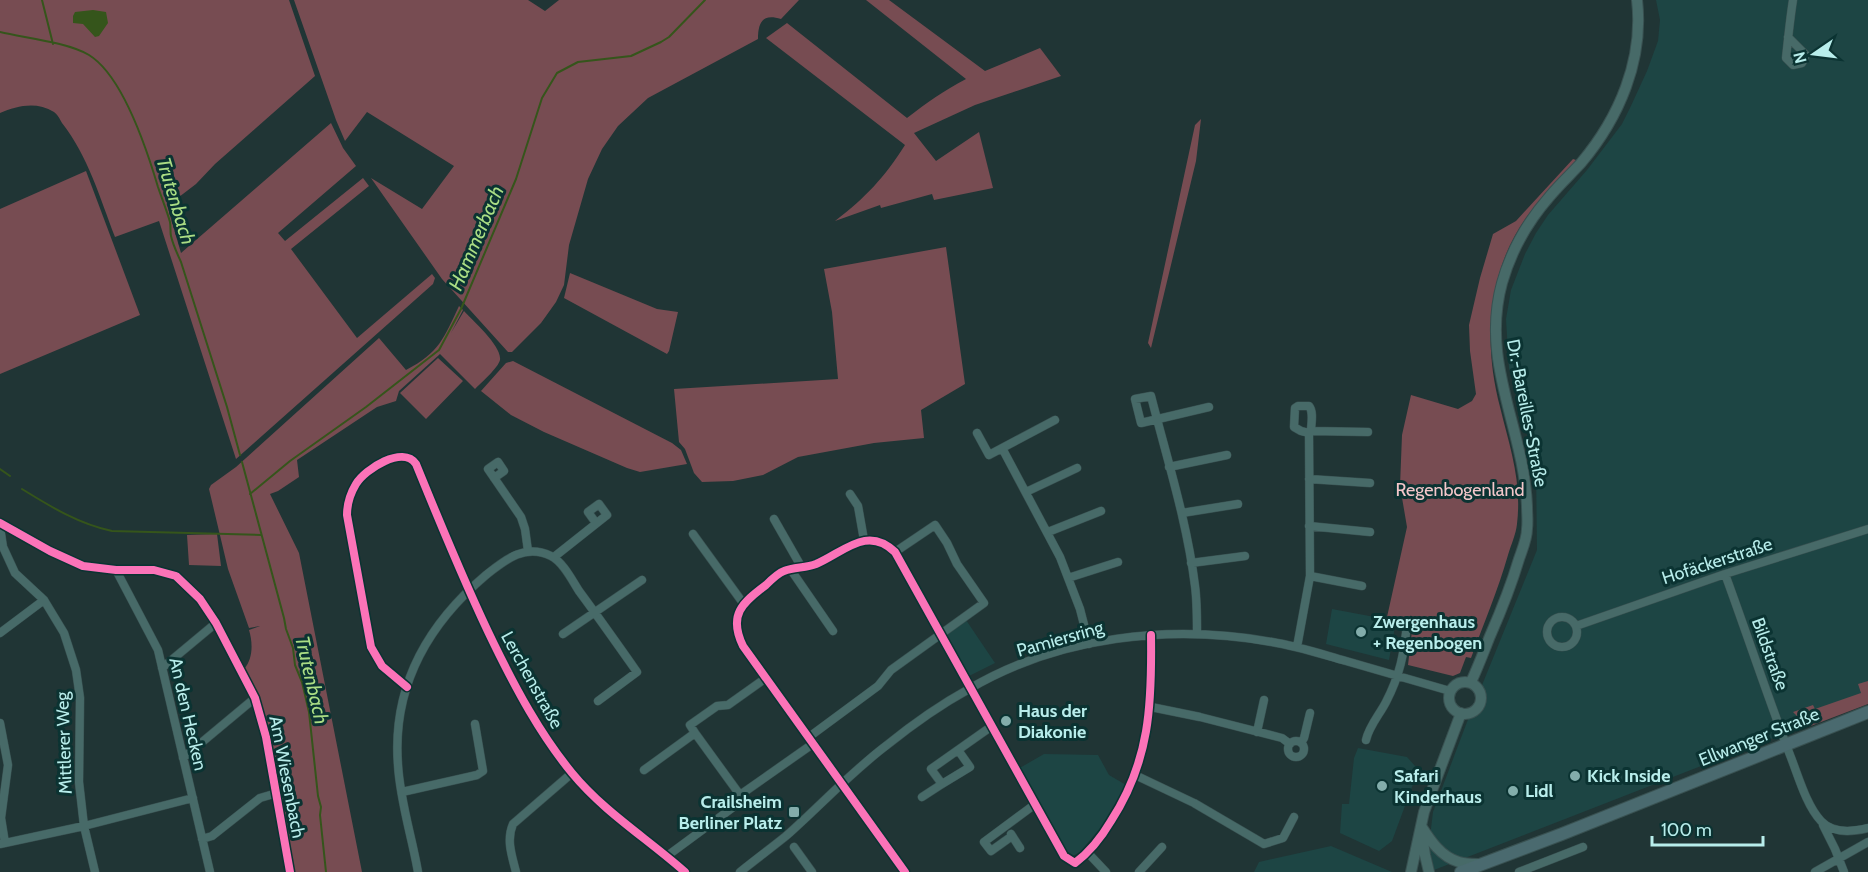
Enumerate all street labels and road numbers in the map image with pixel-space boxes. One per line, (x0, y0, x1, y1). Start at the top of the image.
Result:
street label: Dr.-Bareilles-Straße (1502, 337, 1552, 489)
street label: Hofäckerstraße (1659, 533, 1775, 589)
street label: Bildstraße (1747, 615, 1793, 693)
street label: Pamiersring (1014, 616, 1107, 662)
street label: Lerchenstraße (496, 627, 568, 733)
street label: An den Hecken (164, 655, 212, 773)
street label: Mittlerer Weg (51, 690, 77, 795)
street label: Ellwanger Straße (1696, 703, 1822, 771)
street label: Am Wiesenbach (264, 714, 310, 840)

